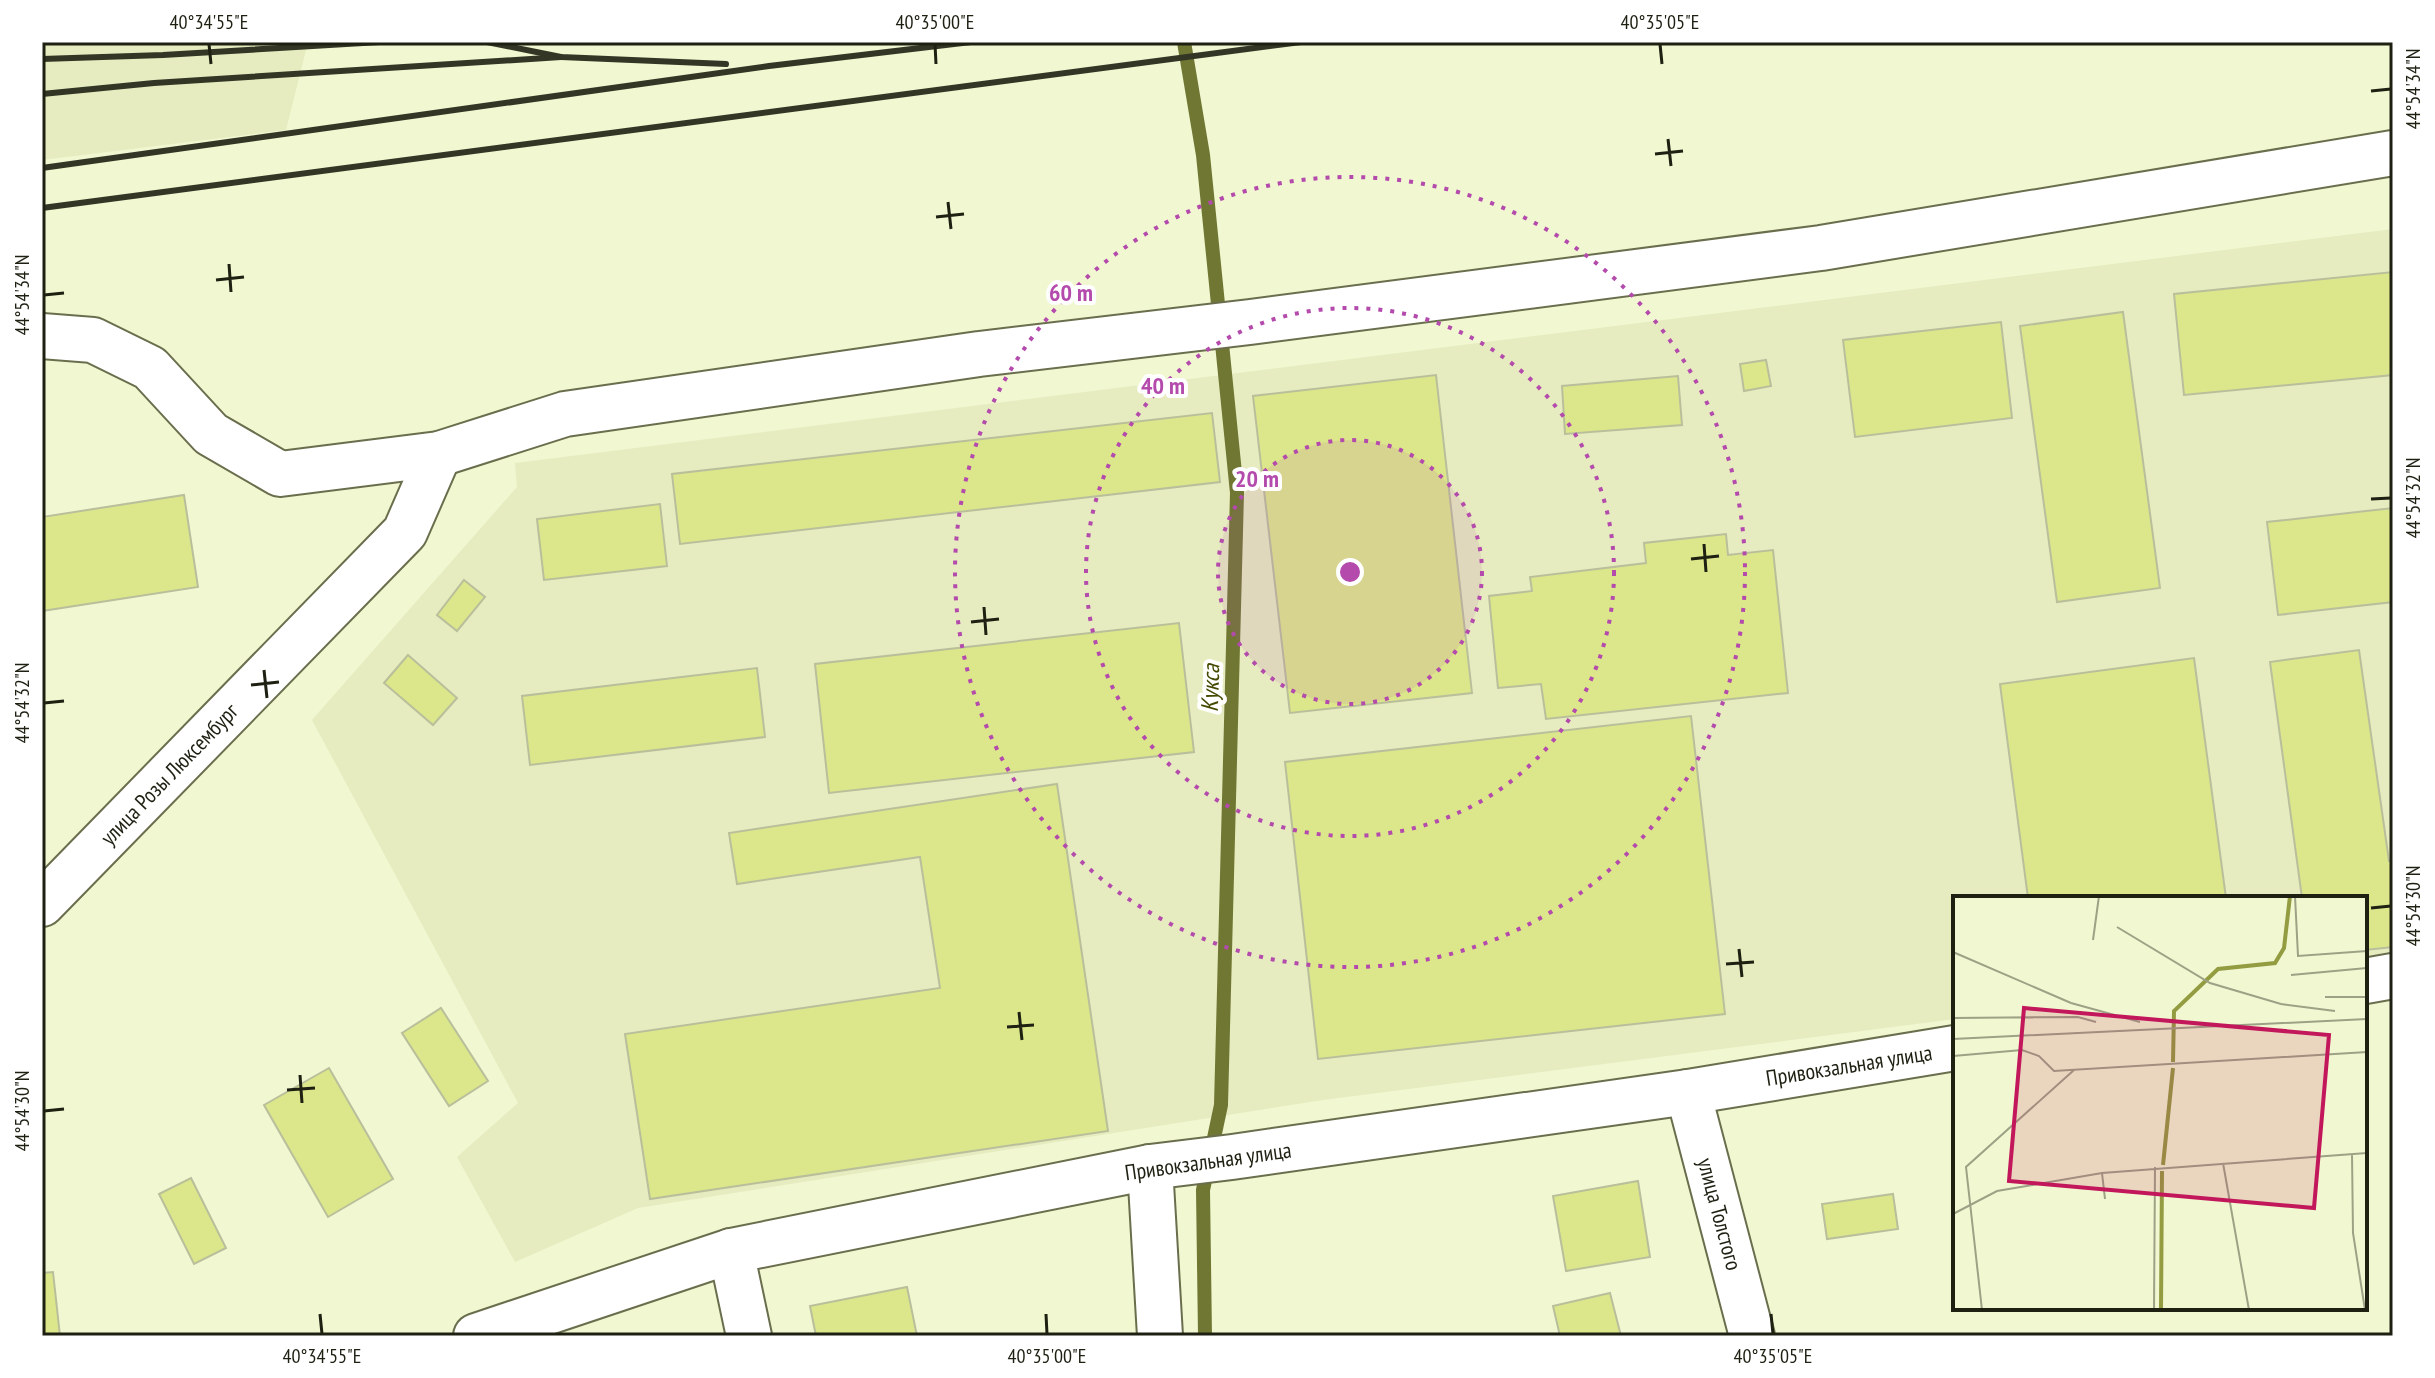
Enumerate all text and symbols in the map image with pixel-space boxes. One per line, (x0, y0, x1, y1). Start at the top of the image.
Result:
text: 40°34'55"E (170, 9, 248, 35)
text: 40°35'00"E (896, 9, 974, 35)
text: 40°35'05"E (1621, 9, 1699, 35)
text: 44°54'34"N (2400, 49, 2426, 129)
text: 44°54'34"N (9, 255, 35, 335)
text: 60 m (1049, 277, 1093, 308)
text: 40 m (1141, 370, 1185, 401)
text: 44°54'32"N (2400, 458, 2426, 538)
text: 20 m (1235, 463, 1279, 494)
centre of rings (1336, 558, 1364, 586)
water label: Кукса (1194, 662, 1226, 713)
text: 44°54'32"N (9, 663, 35, 743)
street label: улица Розы Люксембург (94, 697, 244, 851)
text: 44°54'30"N (2400, 866, 2426, 946)
inset map (1953, 896, 2367, 1310)
street label: Привокзальная улица (1764, 1038, 1934, 1092)
text: 44°54'30"N (9, 1071, 35, 1151)
street label: Привокзальная улица (1123, 1135, 1293, 1187)
street label: улица Толстого (1692, 1155, 1748, 1273)
text: 40°34'55"E (283, 1343, 361, 1369)
text: 40°35'00"E (1008, 1343, 1086, 1369)
text: 40°35'05"E (1734, 1343, 1812, 1369)

